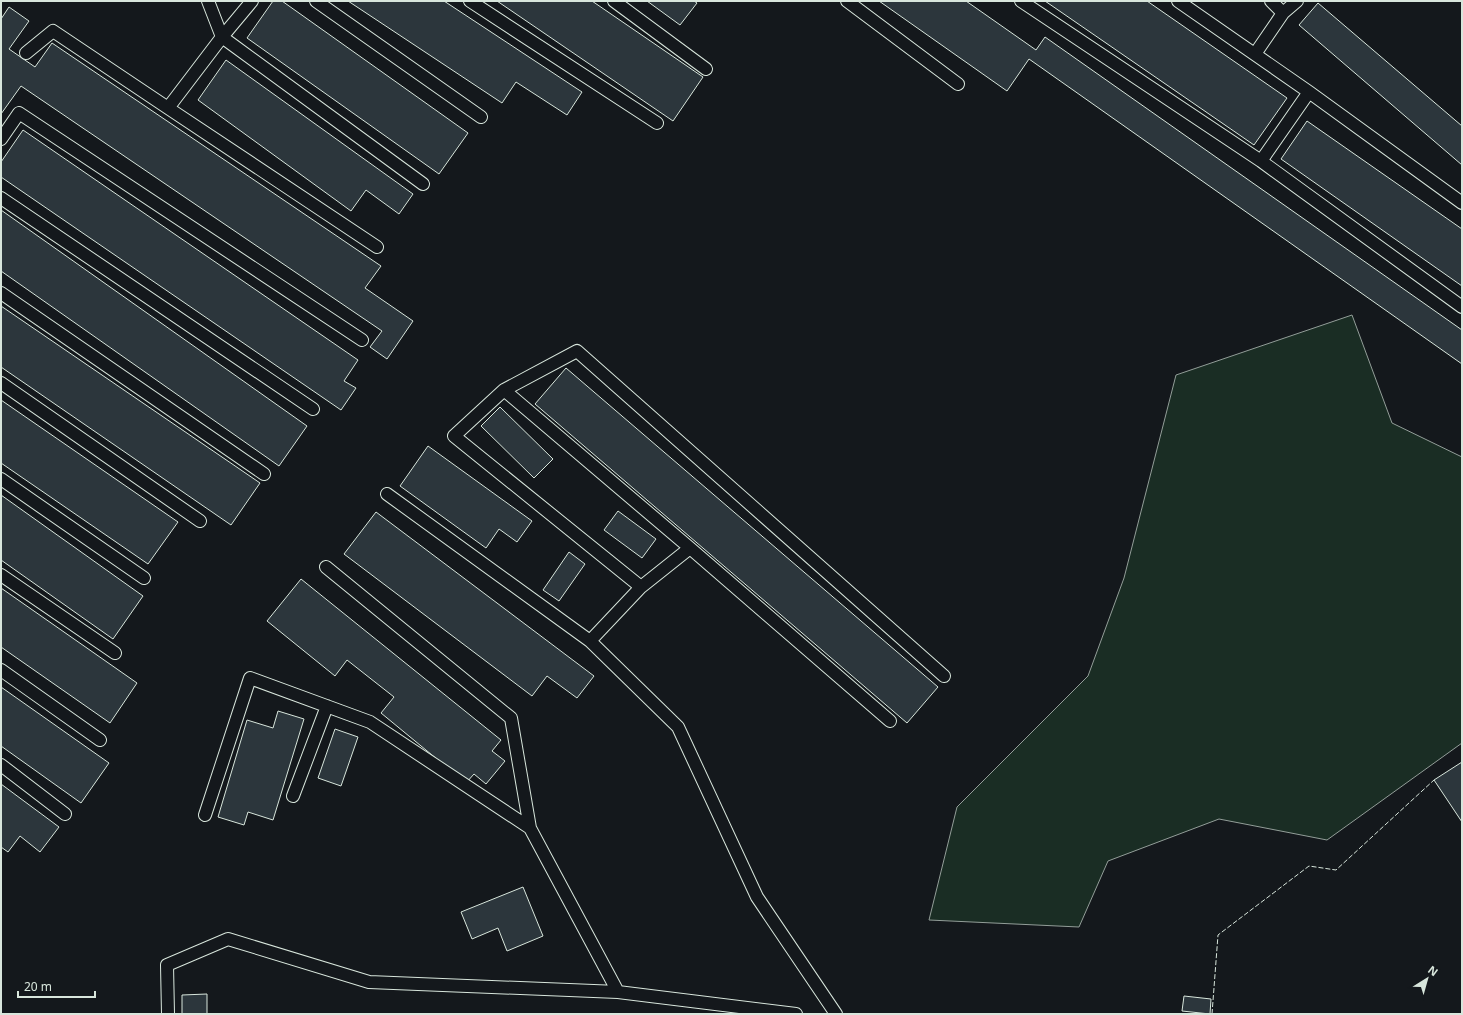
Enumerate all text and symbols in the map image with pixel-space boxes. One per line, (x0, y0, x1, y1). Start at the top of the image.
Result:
north arrow (1407, 959, 1447, 999)
text: N (1425, 962, 1441, 979)
scale bar (18, 973, 95, 999)
text: 20 m (24, 978, 52, 995)

